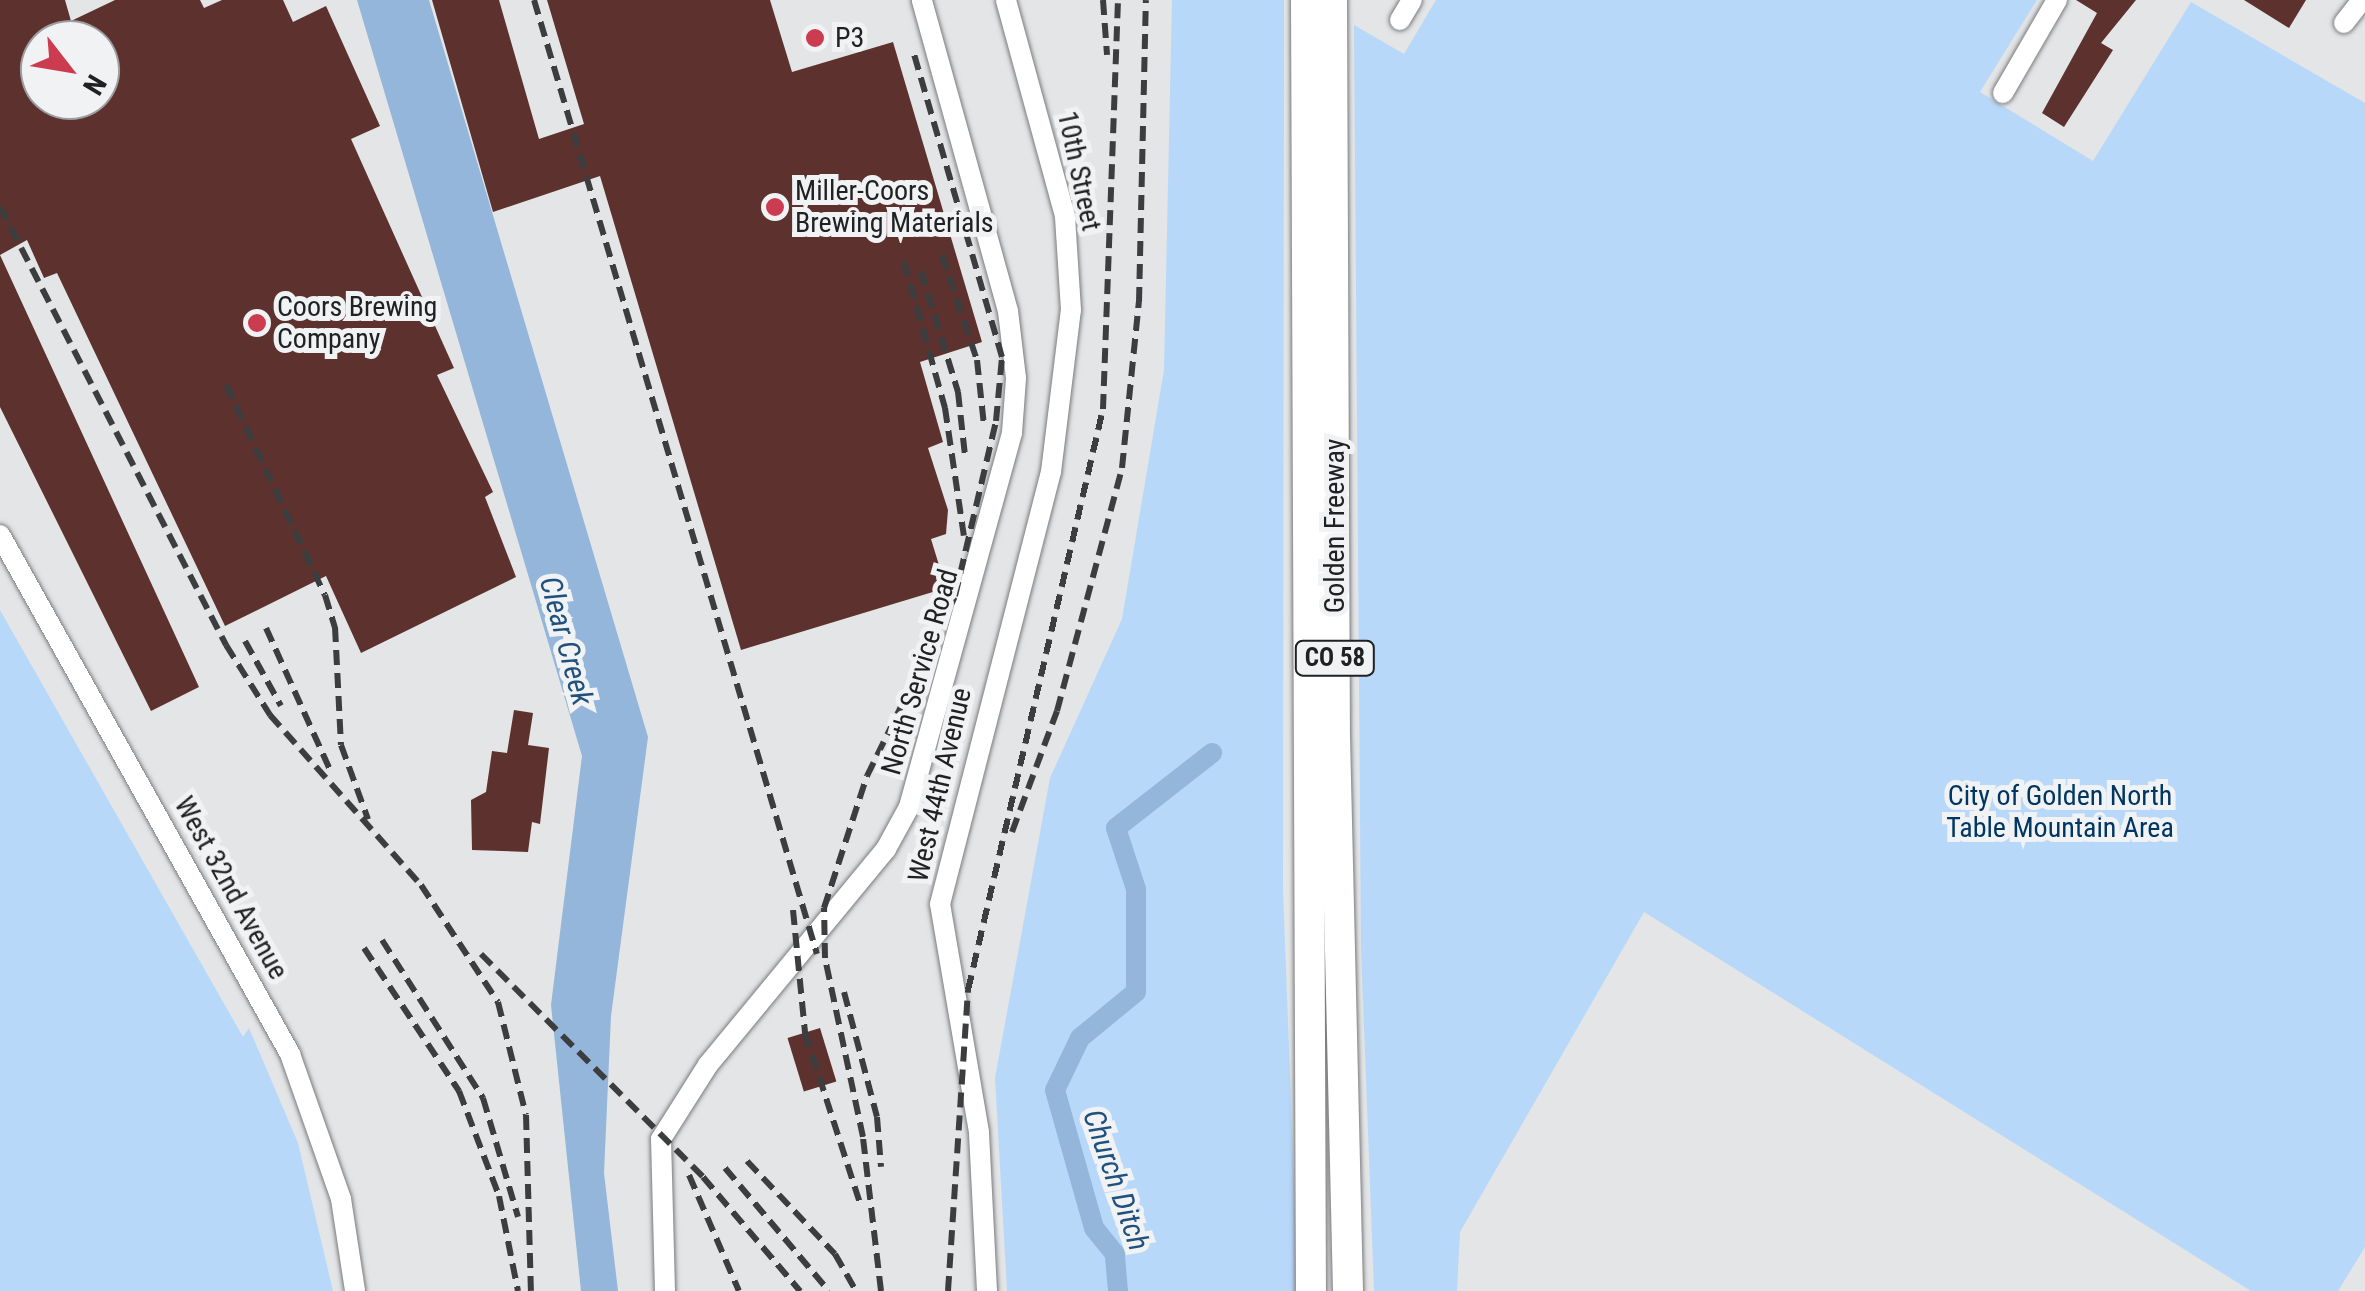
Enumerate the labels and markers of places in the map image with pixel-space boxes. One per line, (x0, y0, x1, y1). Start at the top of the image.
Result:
place label: P3 (835, 21, 864, 55)
marker: P3 (804, 27, 826, 49)
place label: Miller-Coors Brewing Materials (795, 174, 994, 240)
marker: Miller-Coors Brewing Materials (764, 196, 786, 218)
place label: Coors Brewing Company (277, 290, 437, 356)
marker: Coors Brewing Company (246, 312, 268, 334)

